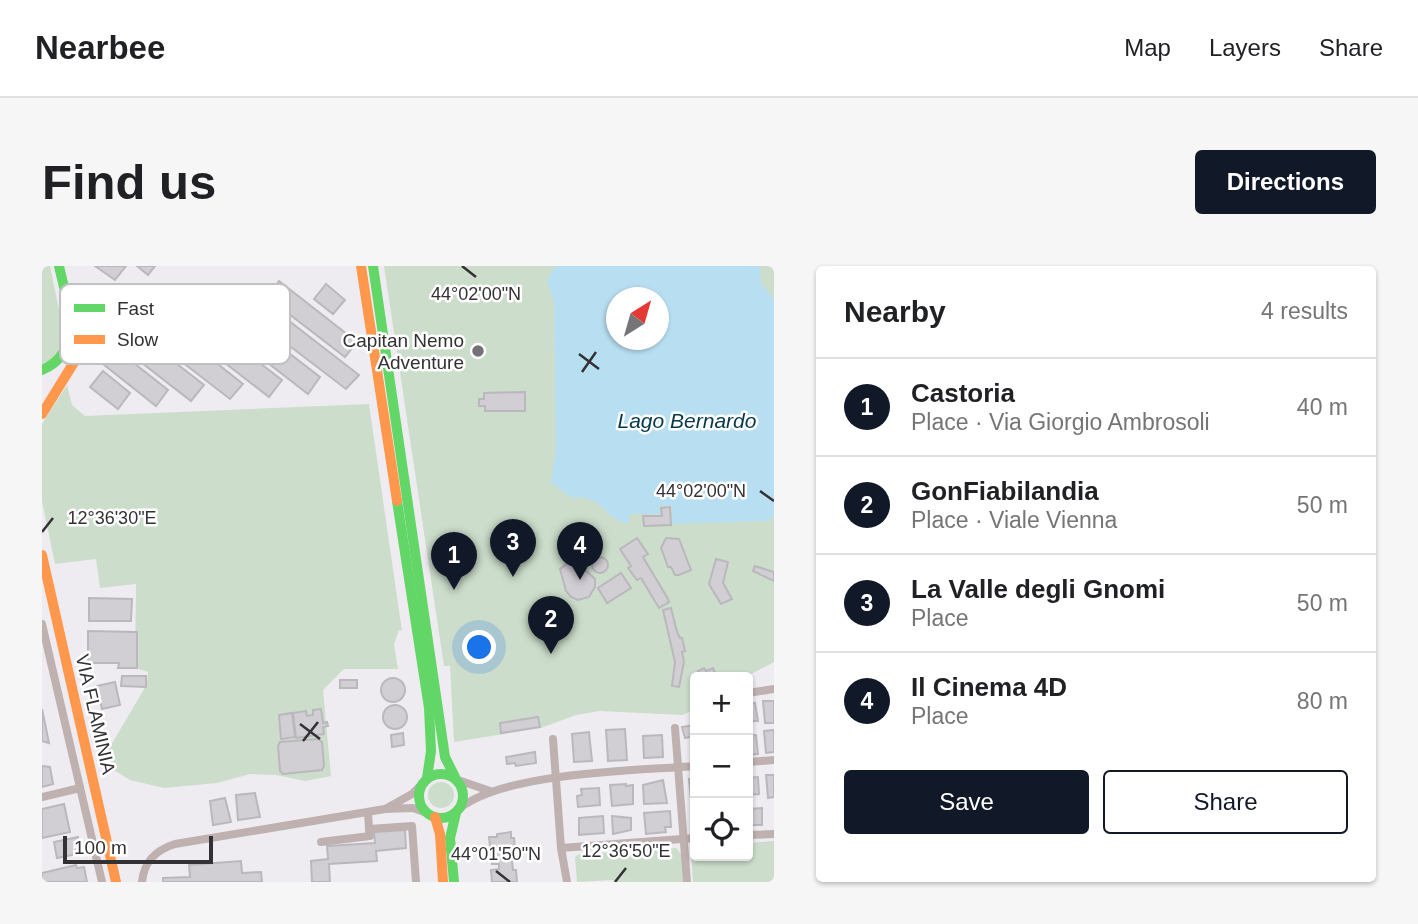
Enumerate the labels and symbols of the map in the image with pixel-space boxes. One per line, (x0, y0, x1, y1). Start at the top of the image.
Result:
legend (60, 284, 290, 364)
text: 44°02'00"N (431, 284, 521, 304)
north arrow (606, 287, 669, 350)
text: Fast (117, 298, 155, 319)
text: Slow (117, 329, 158, 350)
place label: Capitan Nemo Adventure (343, 330, 464, 373)
marker: Capitan Nemo Adventure (470, 343, 486, 359)
water label: Lago Bernardo (618, 409, 757, 432)
text: 44°02'00"N (656, 481, 746, 501)
text: 12°36'30"E (67, 508, 157, 528)
pin: 3 (490, 519, 536, 577)
pin: 4 (557, 522, 603, 580)
pin: 1 (431, 532, 477, 590)
pin: 2 (528, 596, 574, 654)
your location (462, 630, 496, 664)
street label: VIA FLAMINIA (72, 652, 120, 776)
scale bar (63, 833, 214, 865)
text: 12°36'50"E (581, 841, 671, 861)
text: 44°01'50"N (451, 844, 541, 864)

